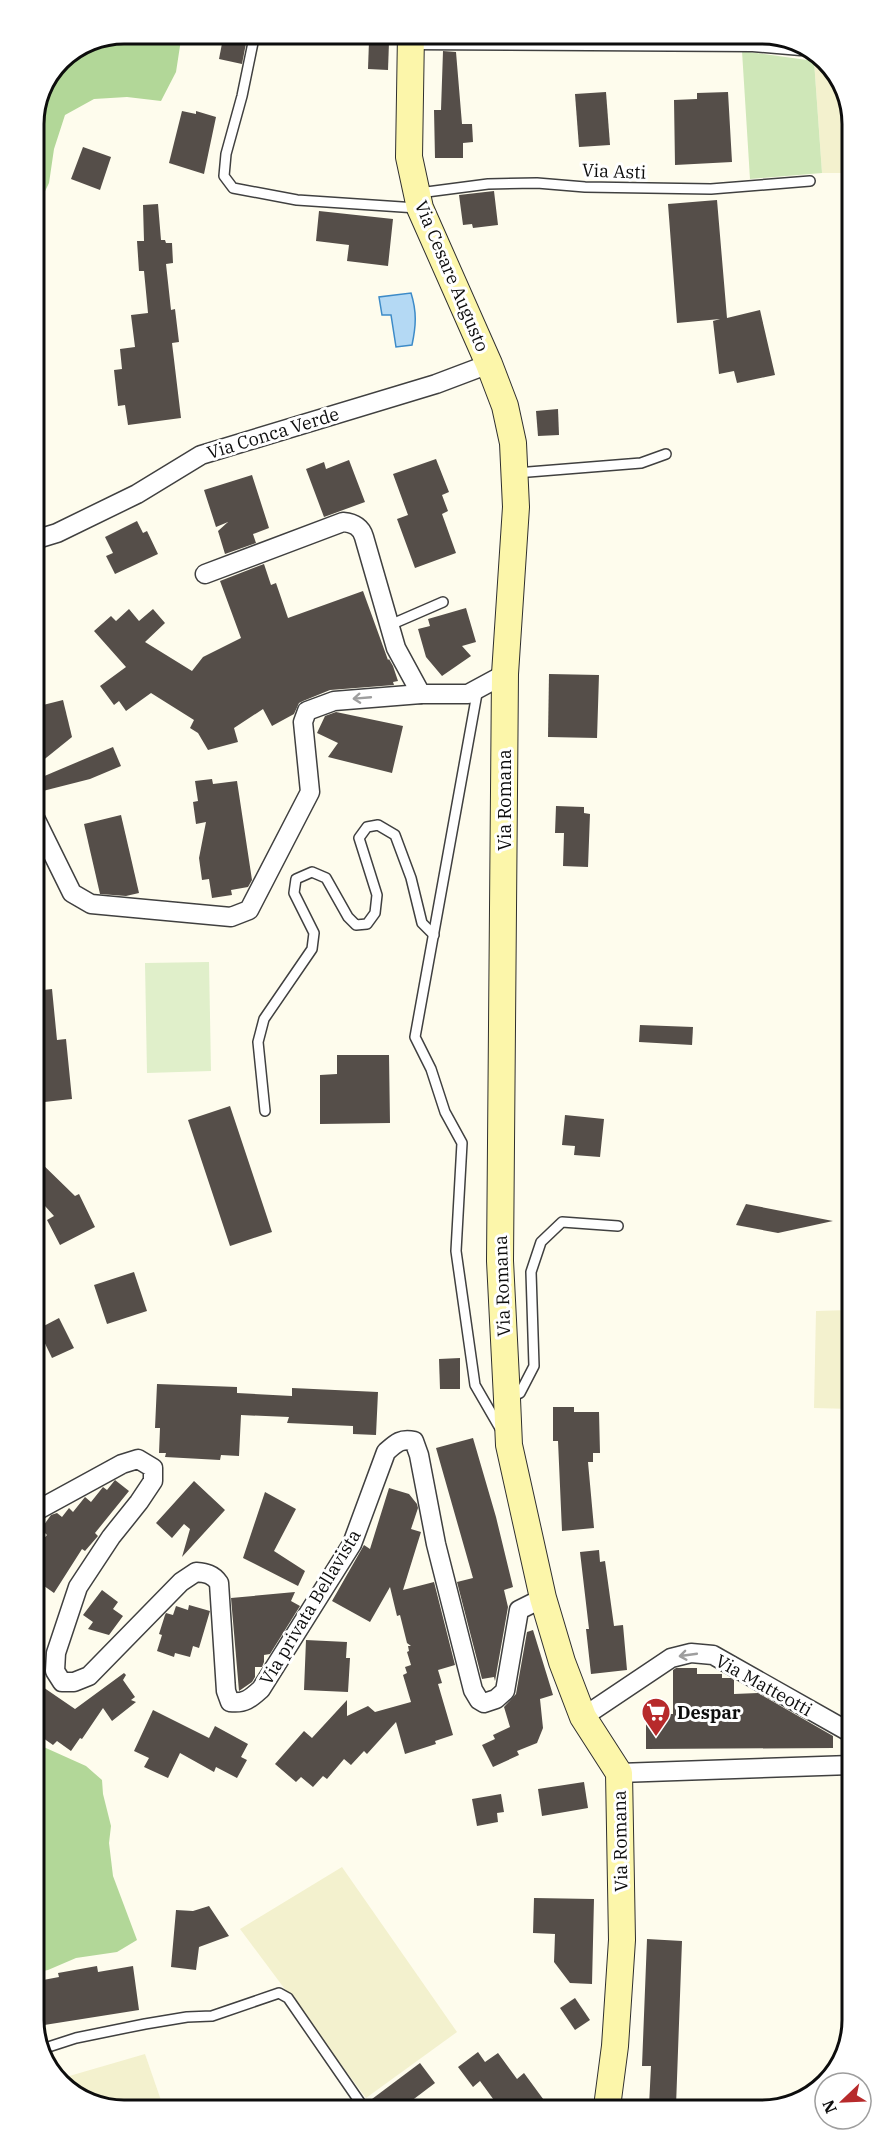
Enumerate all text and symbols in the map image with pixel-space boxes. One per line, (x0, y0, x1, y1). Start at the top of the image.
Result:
street label: Via Asti (581, 158, 647, 184)
street label: Via Cesare Augusto (410, 197, 494, 355)
street label: Via Conca Verde (204, 402, 342, 464)
one-way arrow (353, 693, 373, 704)
street label: Via Romana (493, 749, 516, 851)
street label: Via Romana (489, 1235, 515, 1337)
street label: Via privata Bellavista (254, 1525, 366, 1689)
street label: Via Matteotti (712, 1649, 817, 1721)
one-way arrow (678, 1650, 698, 1661)
supermarket icon: Despar (640, 1696, 672, 1738)
place label: Despar (677, 1701, 741, 1724)
street label: Via Romana (608, 1790, 632, 1892)
north arrow (813, 2071, 873, 2131)
text: N (818, 2097, 841, 2117)

